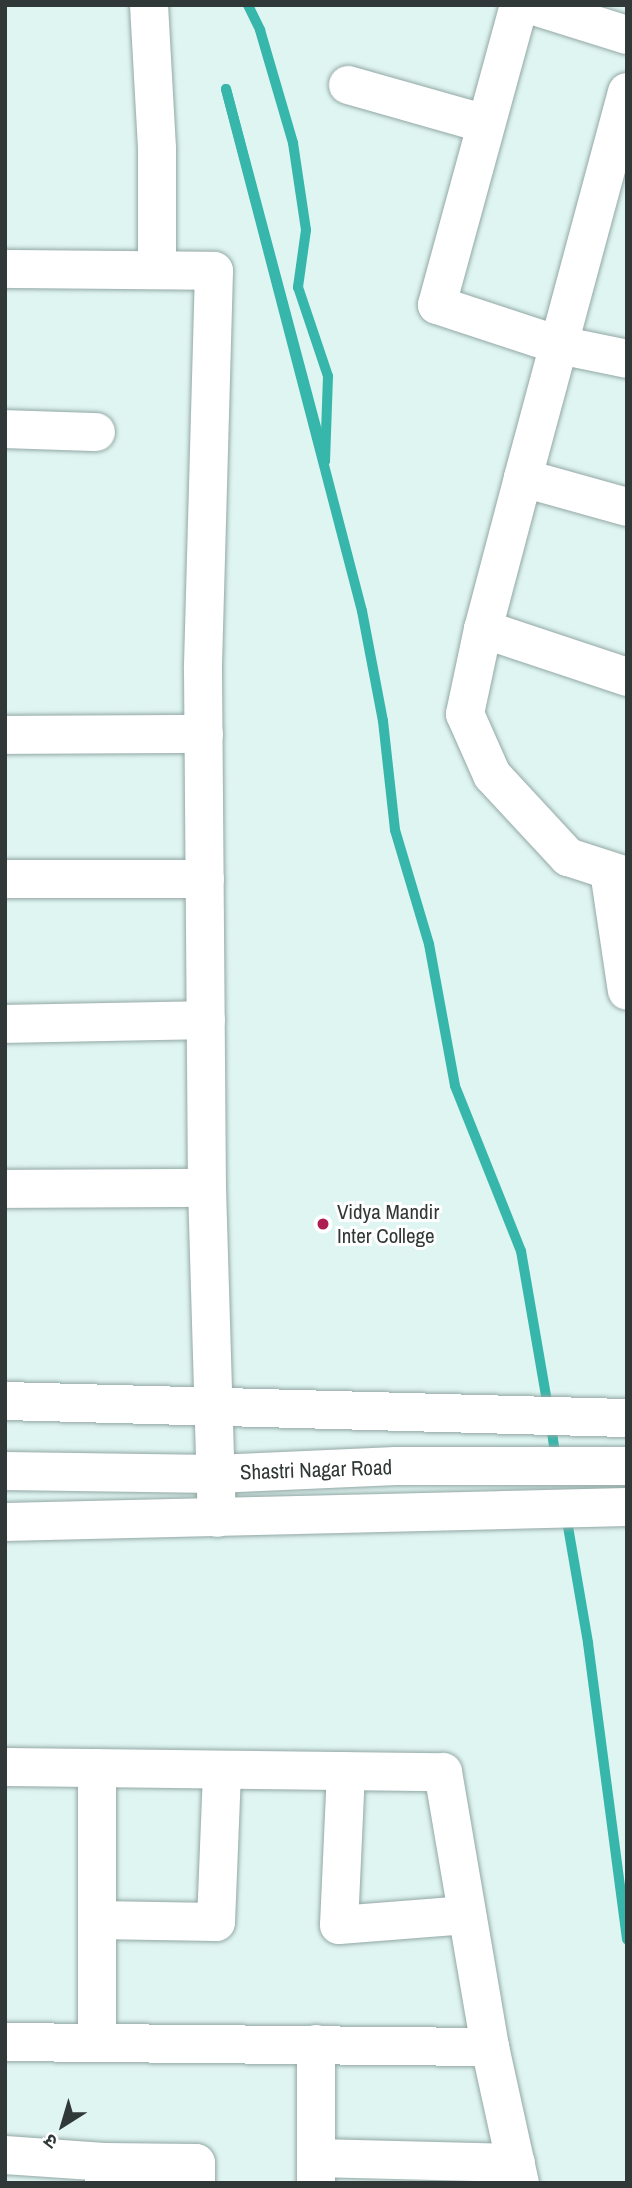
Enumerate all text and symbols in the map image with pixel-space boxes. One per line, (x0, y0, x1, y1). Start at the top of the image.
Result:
place label: Vidya Mandir Inter College (337, 1199, 439, 1249)
marker: Vidya Mandir Inter College (315, 1216, 331, 1232)
street label: Shastri Nagar Road (240, 1455, 392, 1485)
north arrow (28, 2090, 98, 2160)
text: उ (38, 2128, 63, 2156)

